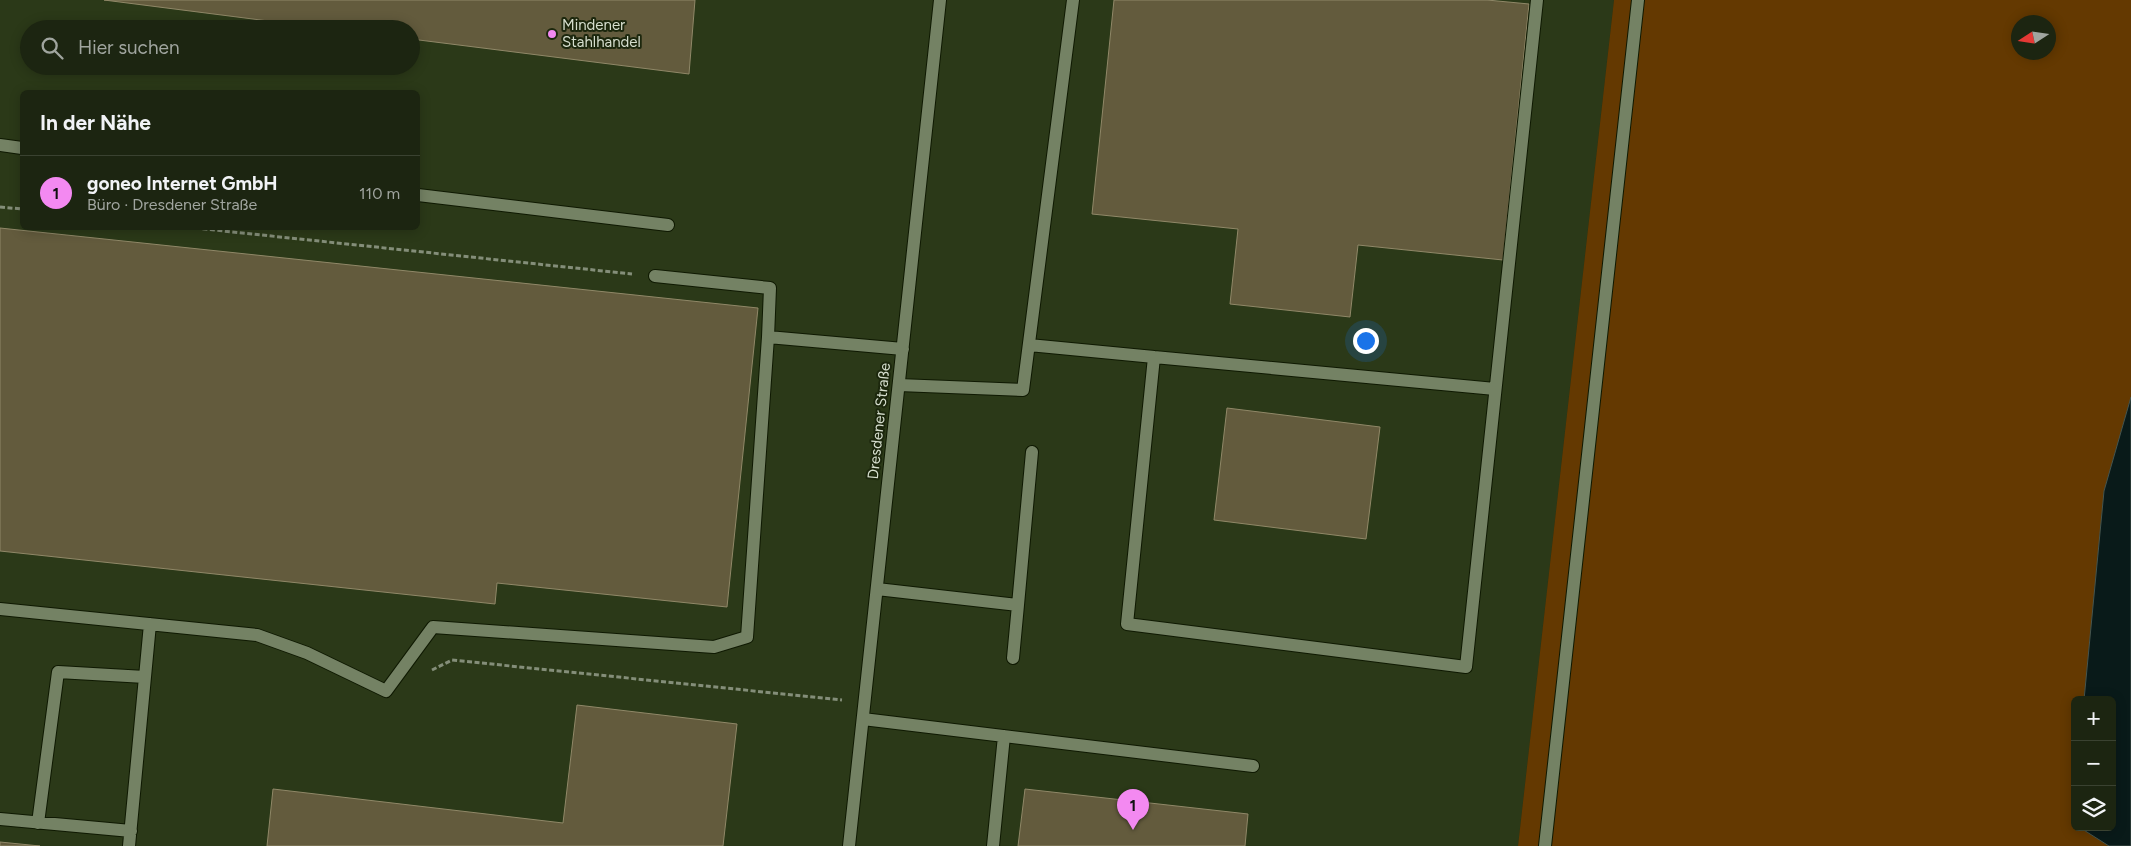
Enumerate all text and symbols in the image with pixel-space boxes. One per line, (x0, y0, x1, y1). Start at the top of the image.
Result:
north arrow (2011, 15, 2056, 60)
place label: Mindener Stahlhandel (562, 16, 641, 51)
search box (20, 20, 420, 75)
marker: Mindener Stahlhandel (546, 28, 558, 40)
icon: search (38, 34, 66, 62)
text: Hier suchen (78, 36, 179, 59)
text: In der Nähe (40, 110, 151, 135)
text: goneo Internet GmbH (87, 172, 278, 195)
text: 1 (53, 184, 59, 203)
text: 110 m (359, 184, 400, 203)
text: Büro · Dresdener Straße (87, 195, 257, 214)
your location (1353, 328, 1379, 354)
street label: Dresdener Straße (864, 362, 894, 480)
map controls (2071, 696, 2116, 831)
button: + (2071, 696, 2116, 741)
button: − (2071, 741, 2116, 786)
button: layers (2071, 786, 2116, 831)
pin: 1 (1117, 789, 1149, 830)

